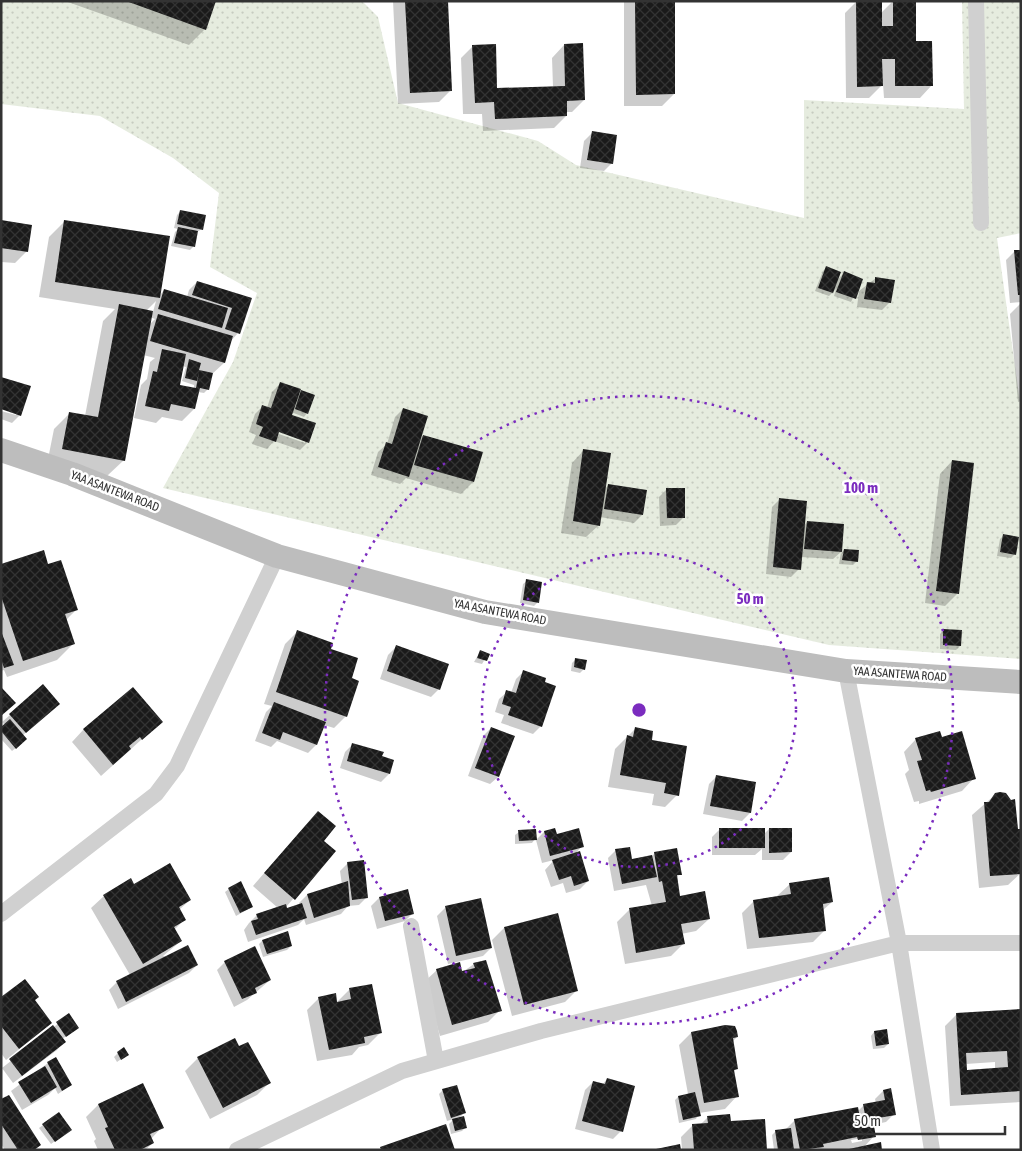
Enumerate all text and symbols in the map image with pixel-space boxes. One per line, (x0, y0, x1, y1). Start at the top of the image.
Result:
street label: YAA ASANTEWA ROAD (69, 468, 162, 514)
text: 100 m (844, 479, 878, 496)
text: 50 m (737, 590, 764, 607)
street label: YAA ASANTEWA ROAD (453, 596, 548, 628)
street label: YAA ASANTEWA ROAD (853, 664, 948, 684)
centre of rings (630, 701, 648, 719)
scale bar (847, 1104, 1004, 1136)
text: 50 m (854, 1112, 881, 1129)

